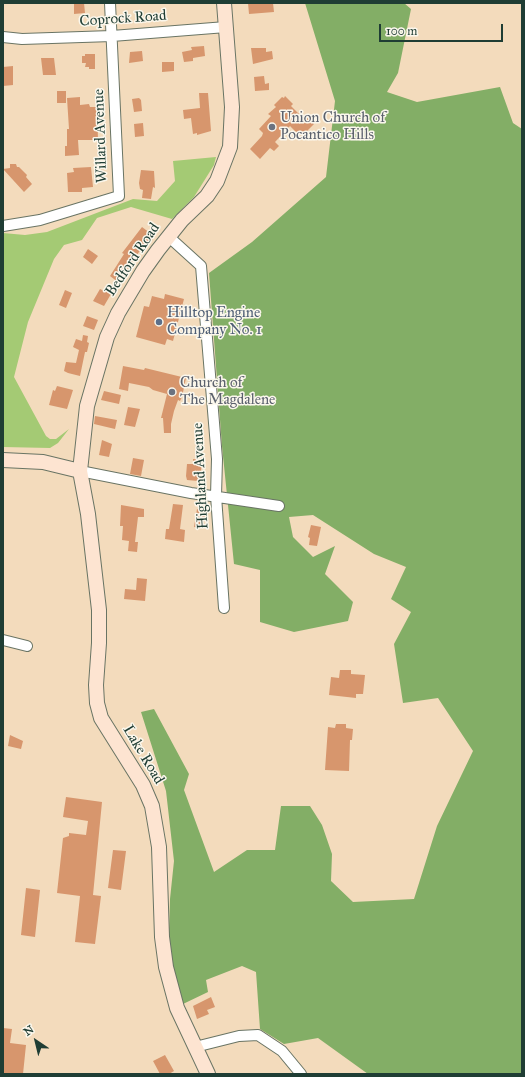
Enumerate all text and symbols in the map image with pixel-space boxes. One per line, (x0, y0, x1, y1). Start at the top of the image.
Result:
street label: Coprock Road (79, 7, 167, 31)
scale bar (381, 16, 505, 42)
text: 100 m (386, 24, 417, 38)
street label: Willard Avenue (90, 89, 112, 183)
place label: Union Church of Pocantico Hills (280, 109, 385, 144)
marker: Union Church of Pocantico Hills (267, 122, 277, 132)
street label: Bedford Road (102, 220, 164, 300)
place label: Hilltop Engine Company No. 1 (167, 304, 262, 339)
marker: Hilltop Engine Company No. 1 (154, 317, 164, 327)
place label: Church of The Magdalene (180, 374, 275, 409)
marker: Church of The Magdalene (167, 387, 177, 397)
street label: Highland Avenue (189, 422, 213, 530)
street label: Lake Road (118, 722, 168, 788)
north arrow (16, 1021, 56, 1061)
text: N (21, 1023, 36, 1039)

